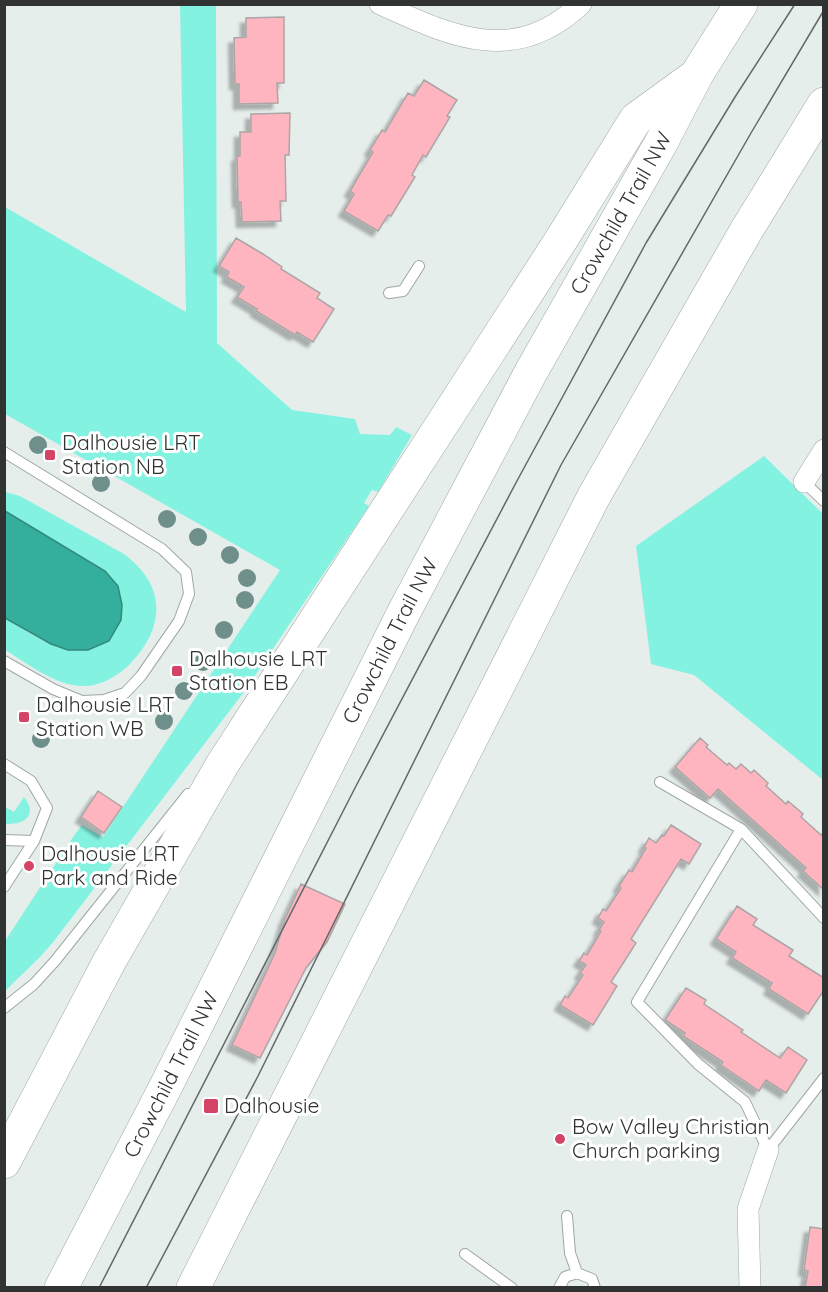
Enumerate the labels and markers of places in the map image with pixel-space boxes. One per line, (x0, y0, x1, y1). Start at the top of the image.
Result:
place label: Dalhousie LRT Station NB (62, 429, 201, 479)
marker: Dalhousie LRT Station NB (43, 448, 57, 462)
place label: Dalhousie LRT Station EB (189, 645, 328, 695)
marker: Dalhousie LRT Station EB (170, 664, 184, 678)
place label: Dalhousie LRT Station WB (36, 691, 175, 741)
marker: Dalhousie LRT Station WB (17, 710, 31, 724)
place label: Dalhousie LRT Park and Ride (41, 840, 180, 890)
marker: Dalhousie LRT Park and Ride (22, 859, 36, 873)
place label: Dalhousie (224, 1092, 319, 1118)
marker: Dalhousie (202, 1097, 220, 1115)
place label: Bow Valley Christian Church parking (572, 1113, 770, 1163)
marker: Bow Valley Christian Church parking (553, 1132, 567, 1146)

